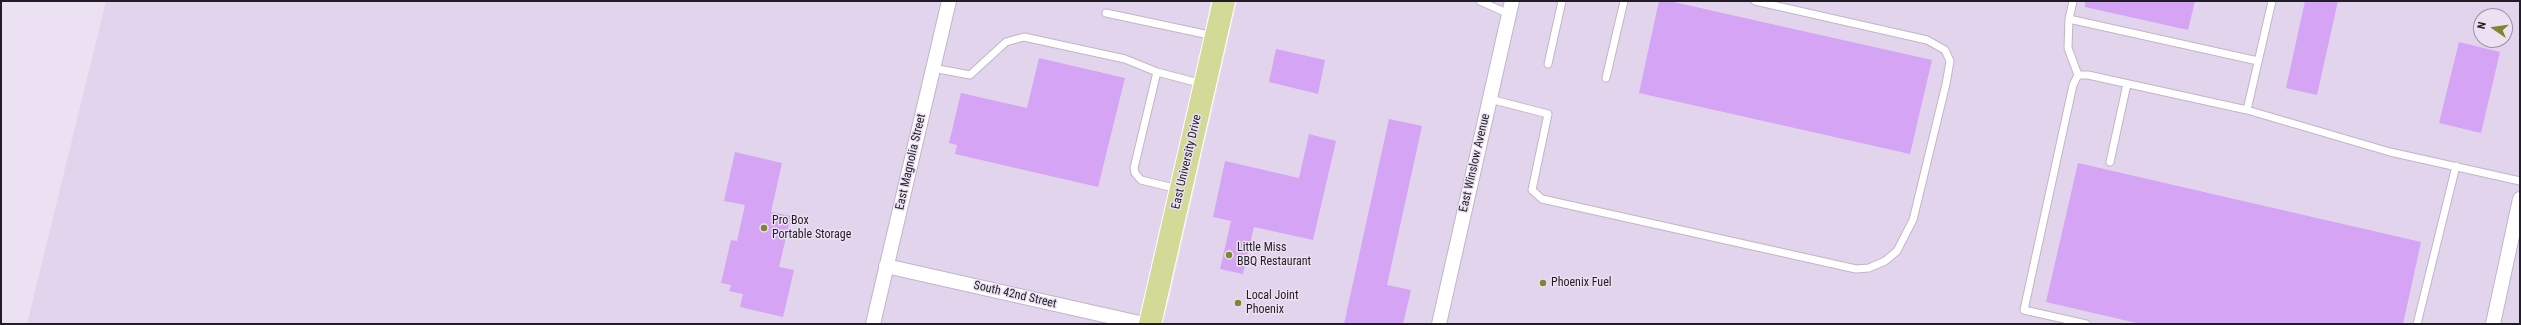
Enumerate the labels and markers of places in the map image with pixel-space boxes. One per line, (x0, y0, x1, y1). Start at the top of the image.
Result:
place label: Pro Box Portable Storage (772, 214, 851, 242)
marker: Pro Box Portable Storage (759, 223, 769, 233)
place label: Little Miss BBQ Restaurant (1237, 241, 1311, 269)
marker: Little Miss BBQ Restaurant (1224, 250, 1234, 260)
place label: Phoenix Fuel (1551, 276, 1612, 290)
marker: Phoenix Fuel (1538, 278, 1548, 288)
place label: Local Joint Phoenix (1246, 289, 1298, 317)
marker: Local Joint Phoenix (1233, 298, 1243, 308)

